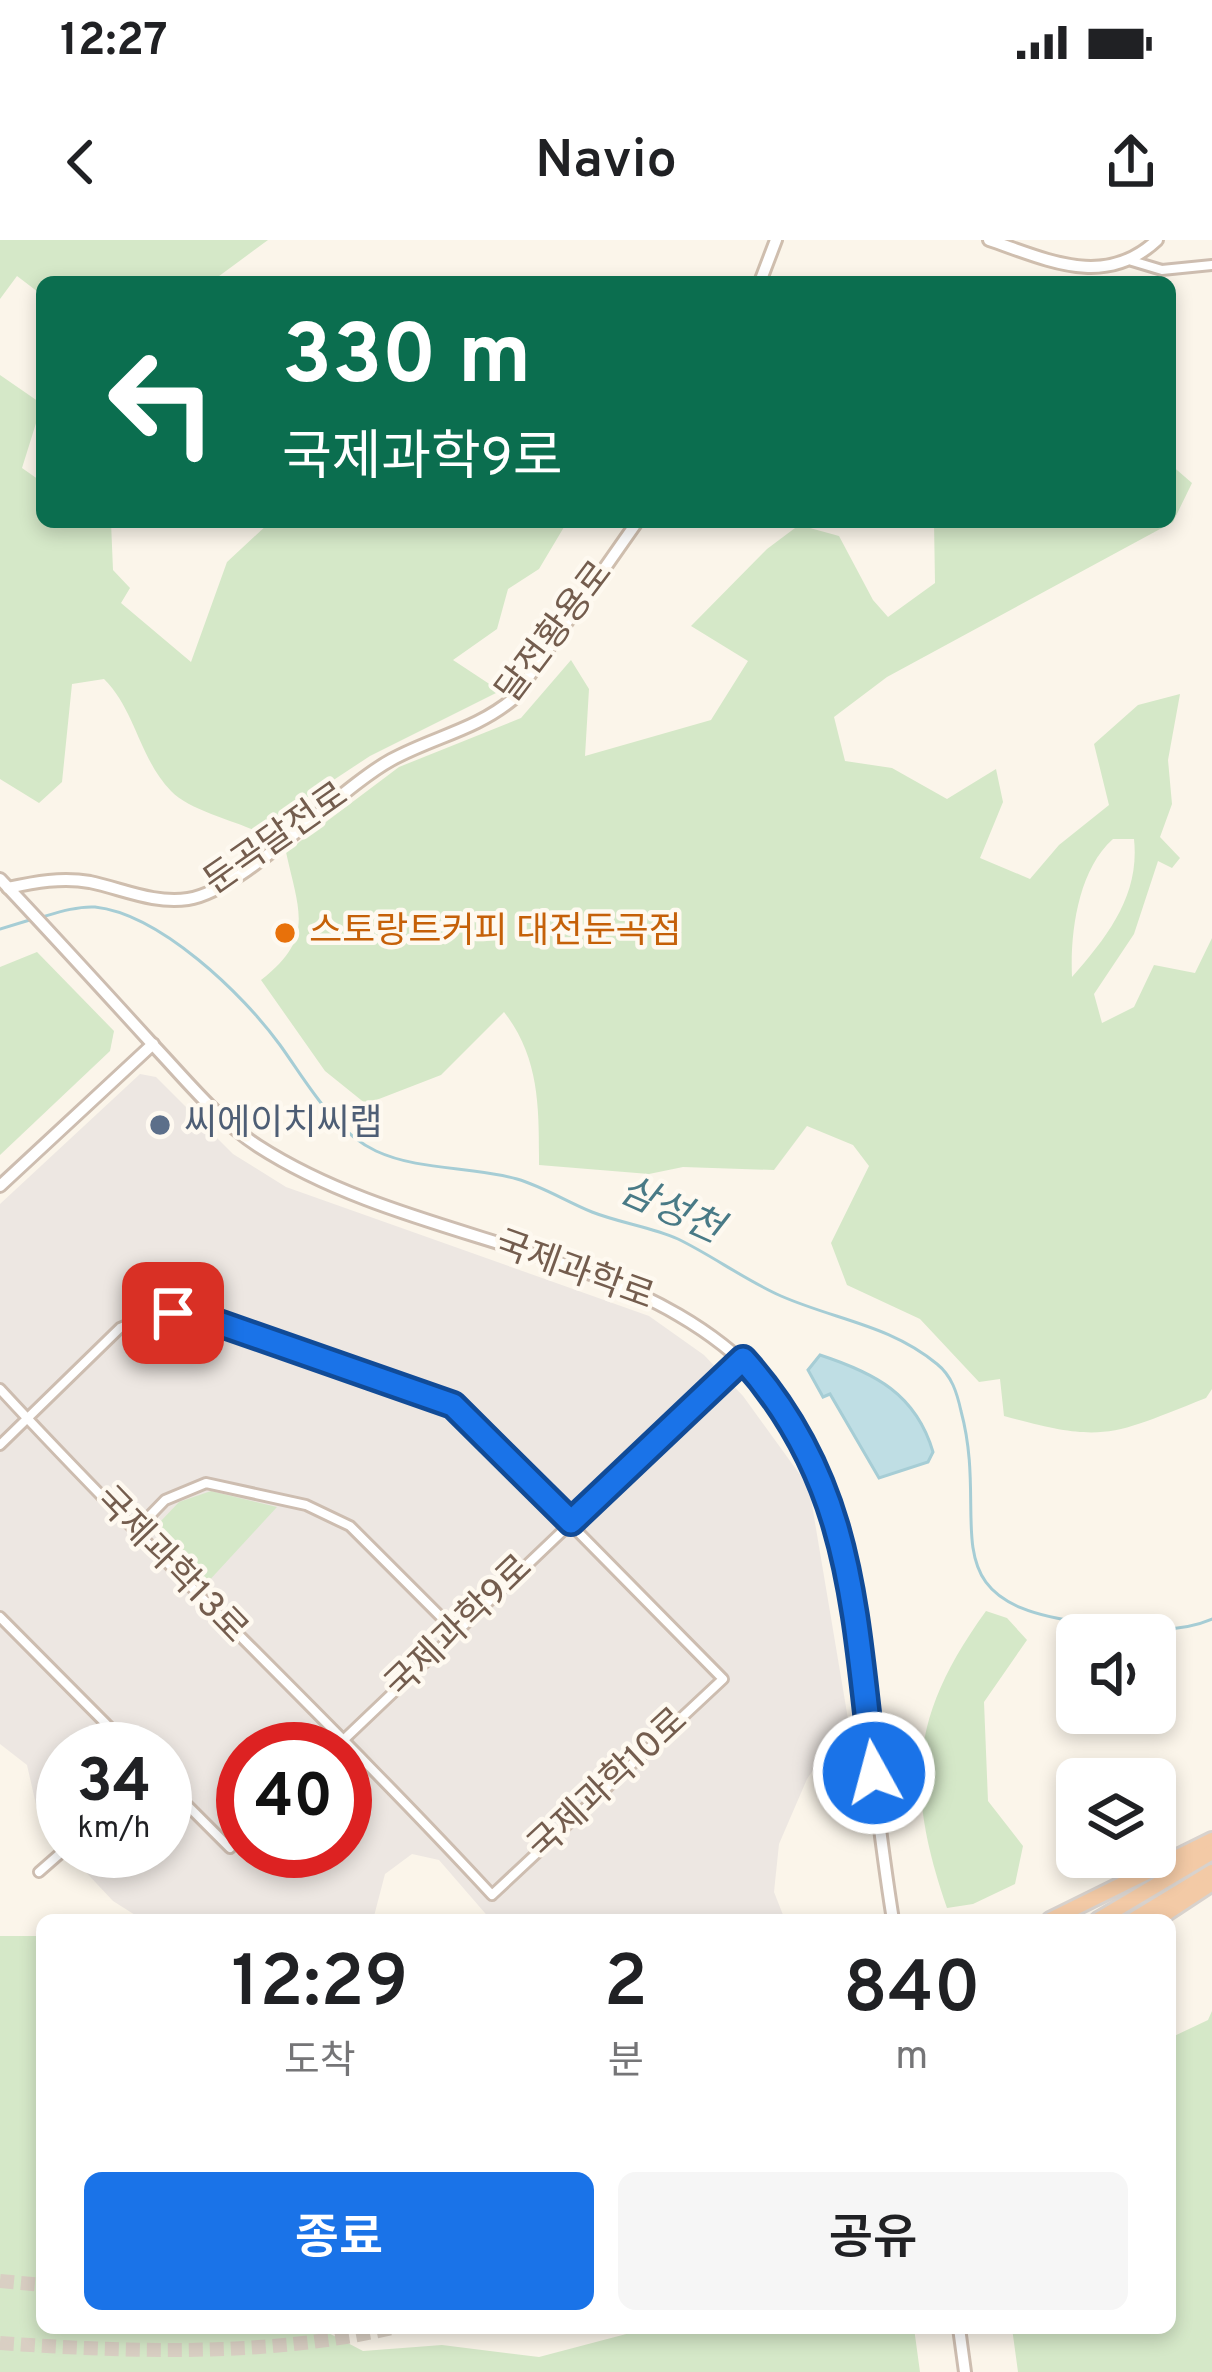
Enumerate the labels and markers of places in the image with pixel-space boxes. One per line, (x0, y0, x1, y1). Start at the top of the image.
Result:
place label: 스토랑트커피 대전둔곡점 (309, 910, 682, 956)
marker: 스토랑트커피 대전둔곡점 (272, 920, 298, 946)
place label: 씨에이치씨랩 (184, 1102, 383, 1148)
marker: 씨에이치씨랩 (147, 1112, 173, 1138)
pin (122, 1262, 224, 1364)

